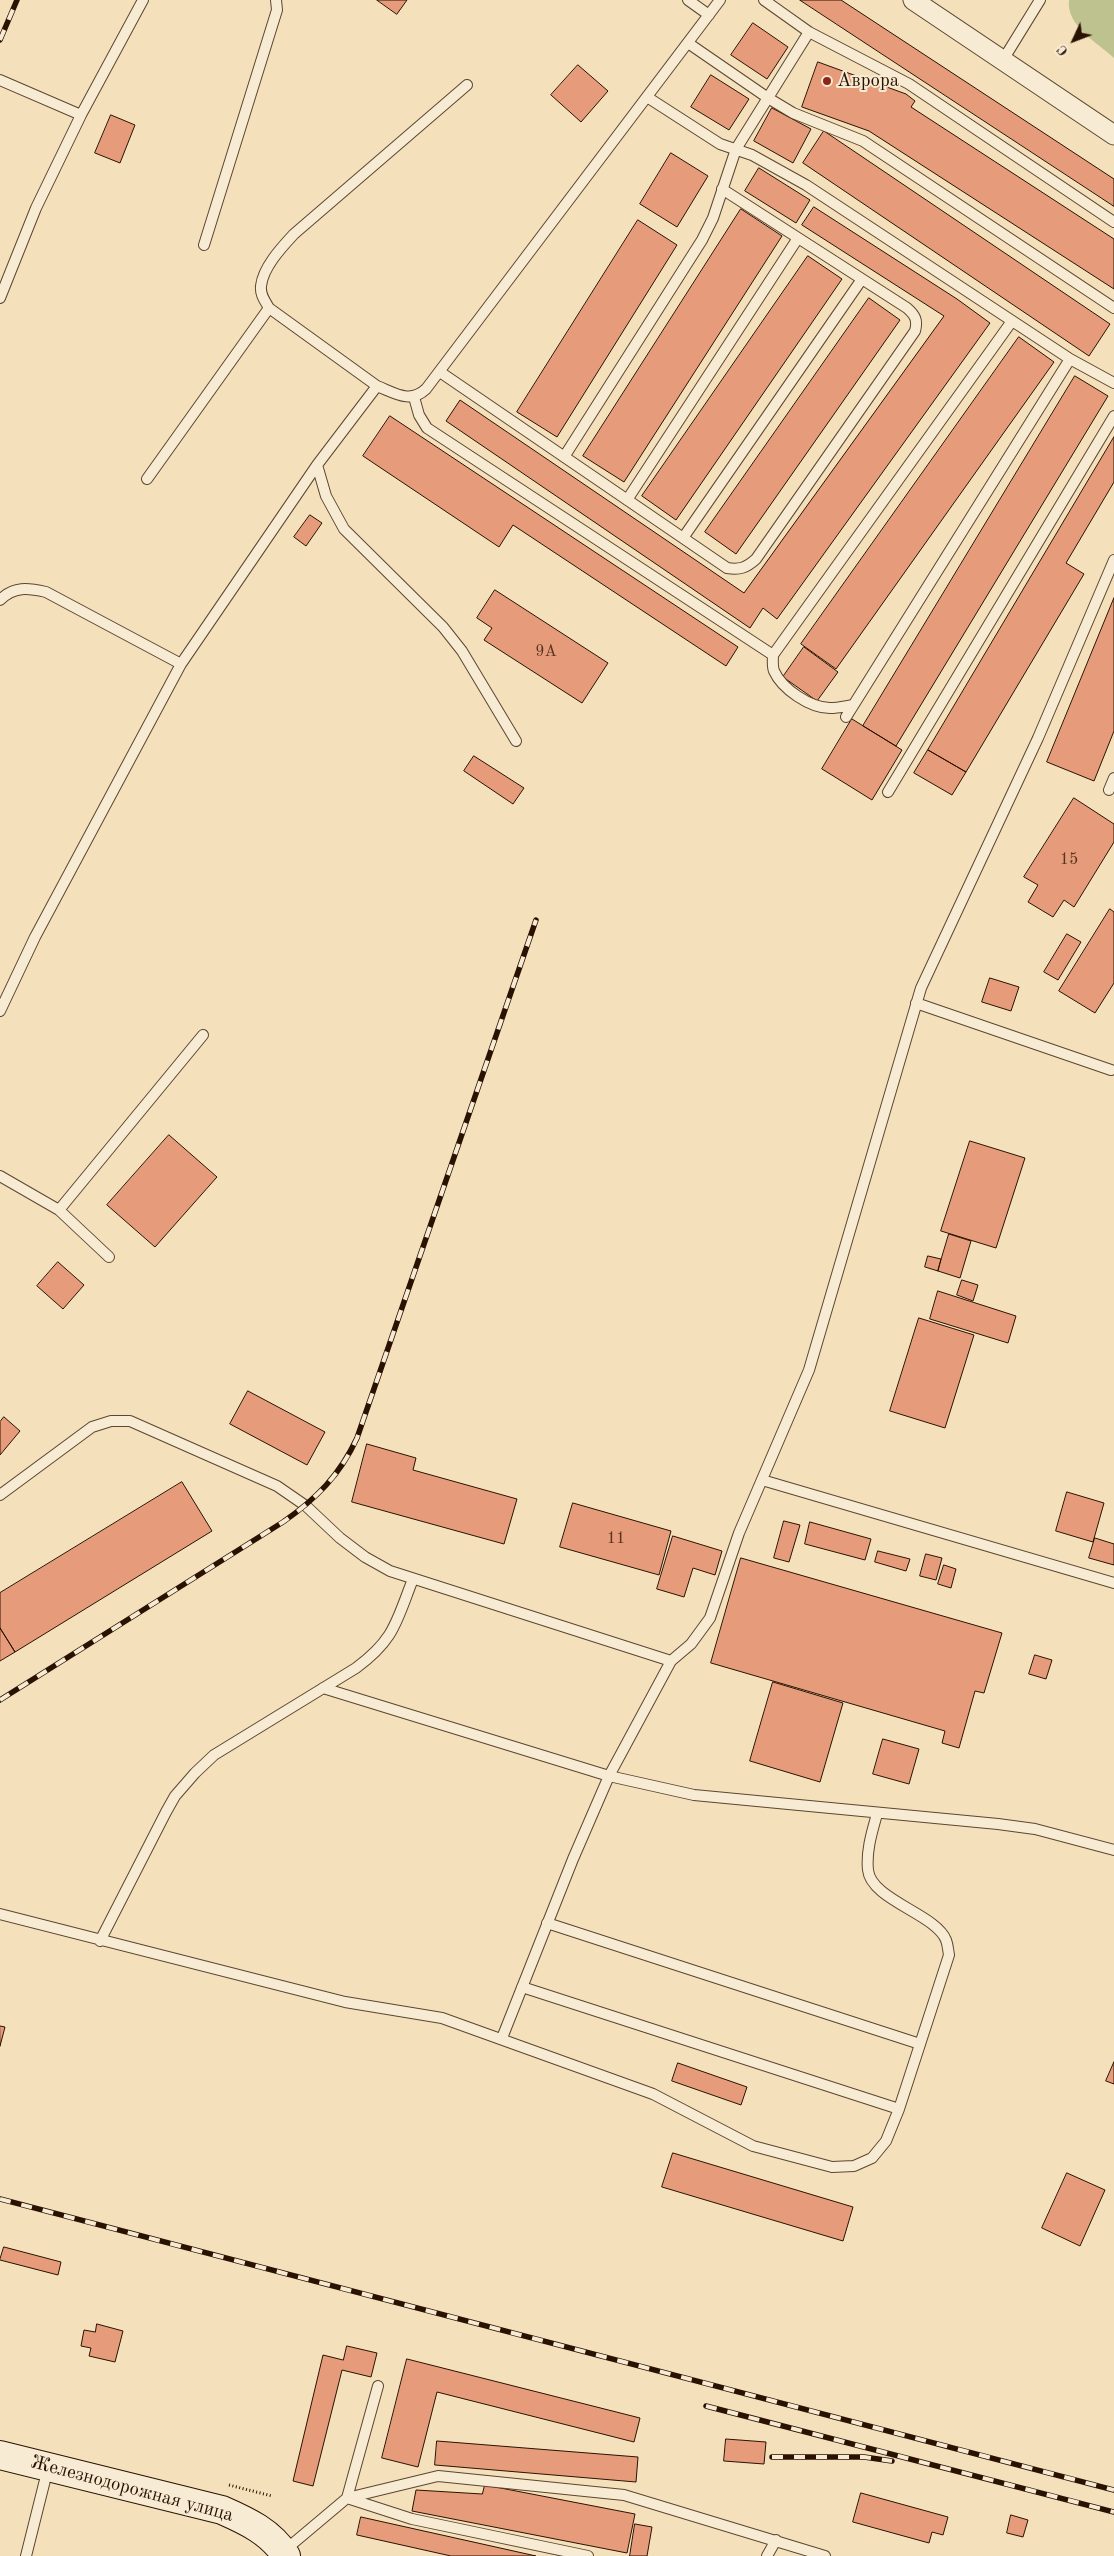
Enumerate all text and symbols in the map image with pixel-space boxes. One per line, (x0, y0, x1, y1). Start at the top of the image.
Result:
north arrow (1049, 15, 1099, 65)
text: С (1055, 42, 1071, 58)
place label: Аврора (837, 70, 899, 92)
marker: Аврора (821, 75, 833, 87)
house number: 9А (535, 642, 557, 662)
house number: 15 (1060, 850, 1078, 870)
house number: 11 (607, 1529, 625, 1549)
street label: Железнодорожная улица (28, 2451, 236, 2527)

